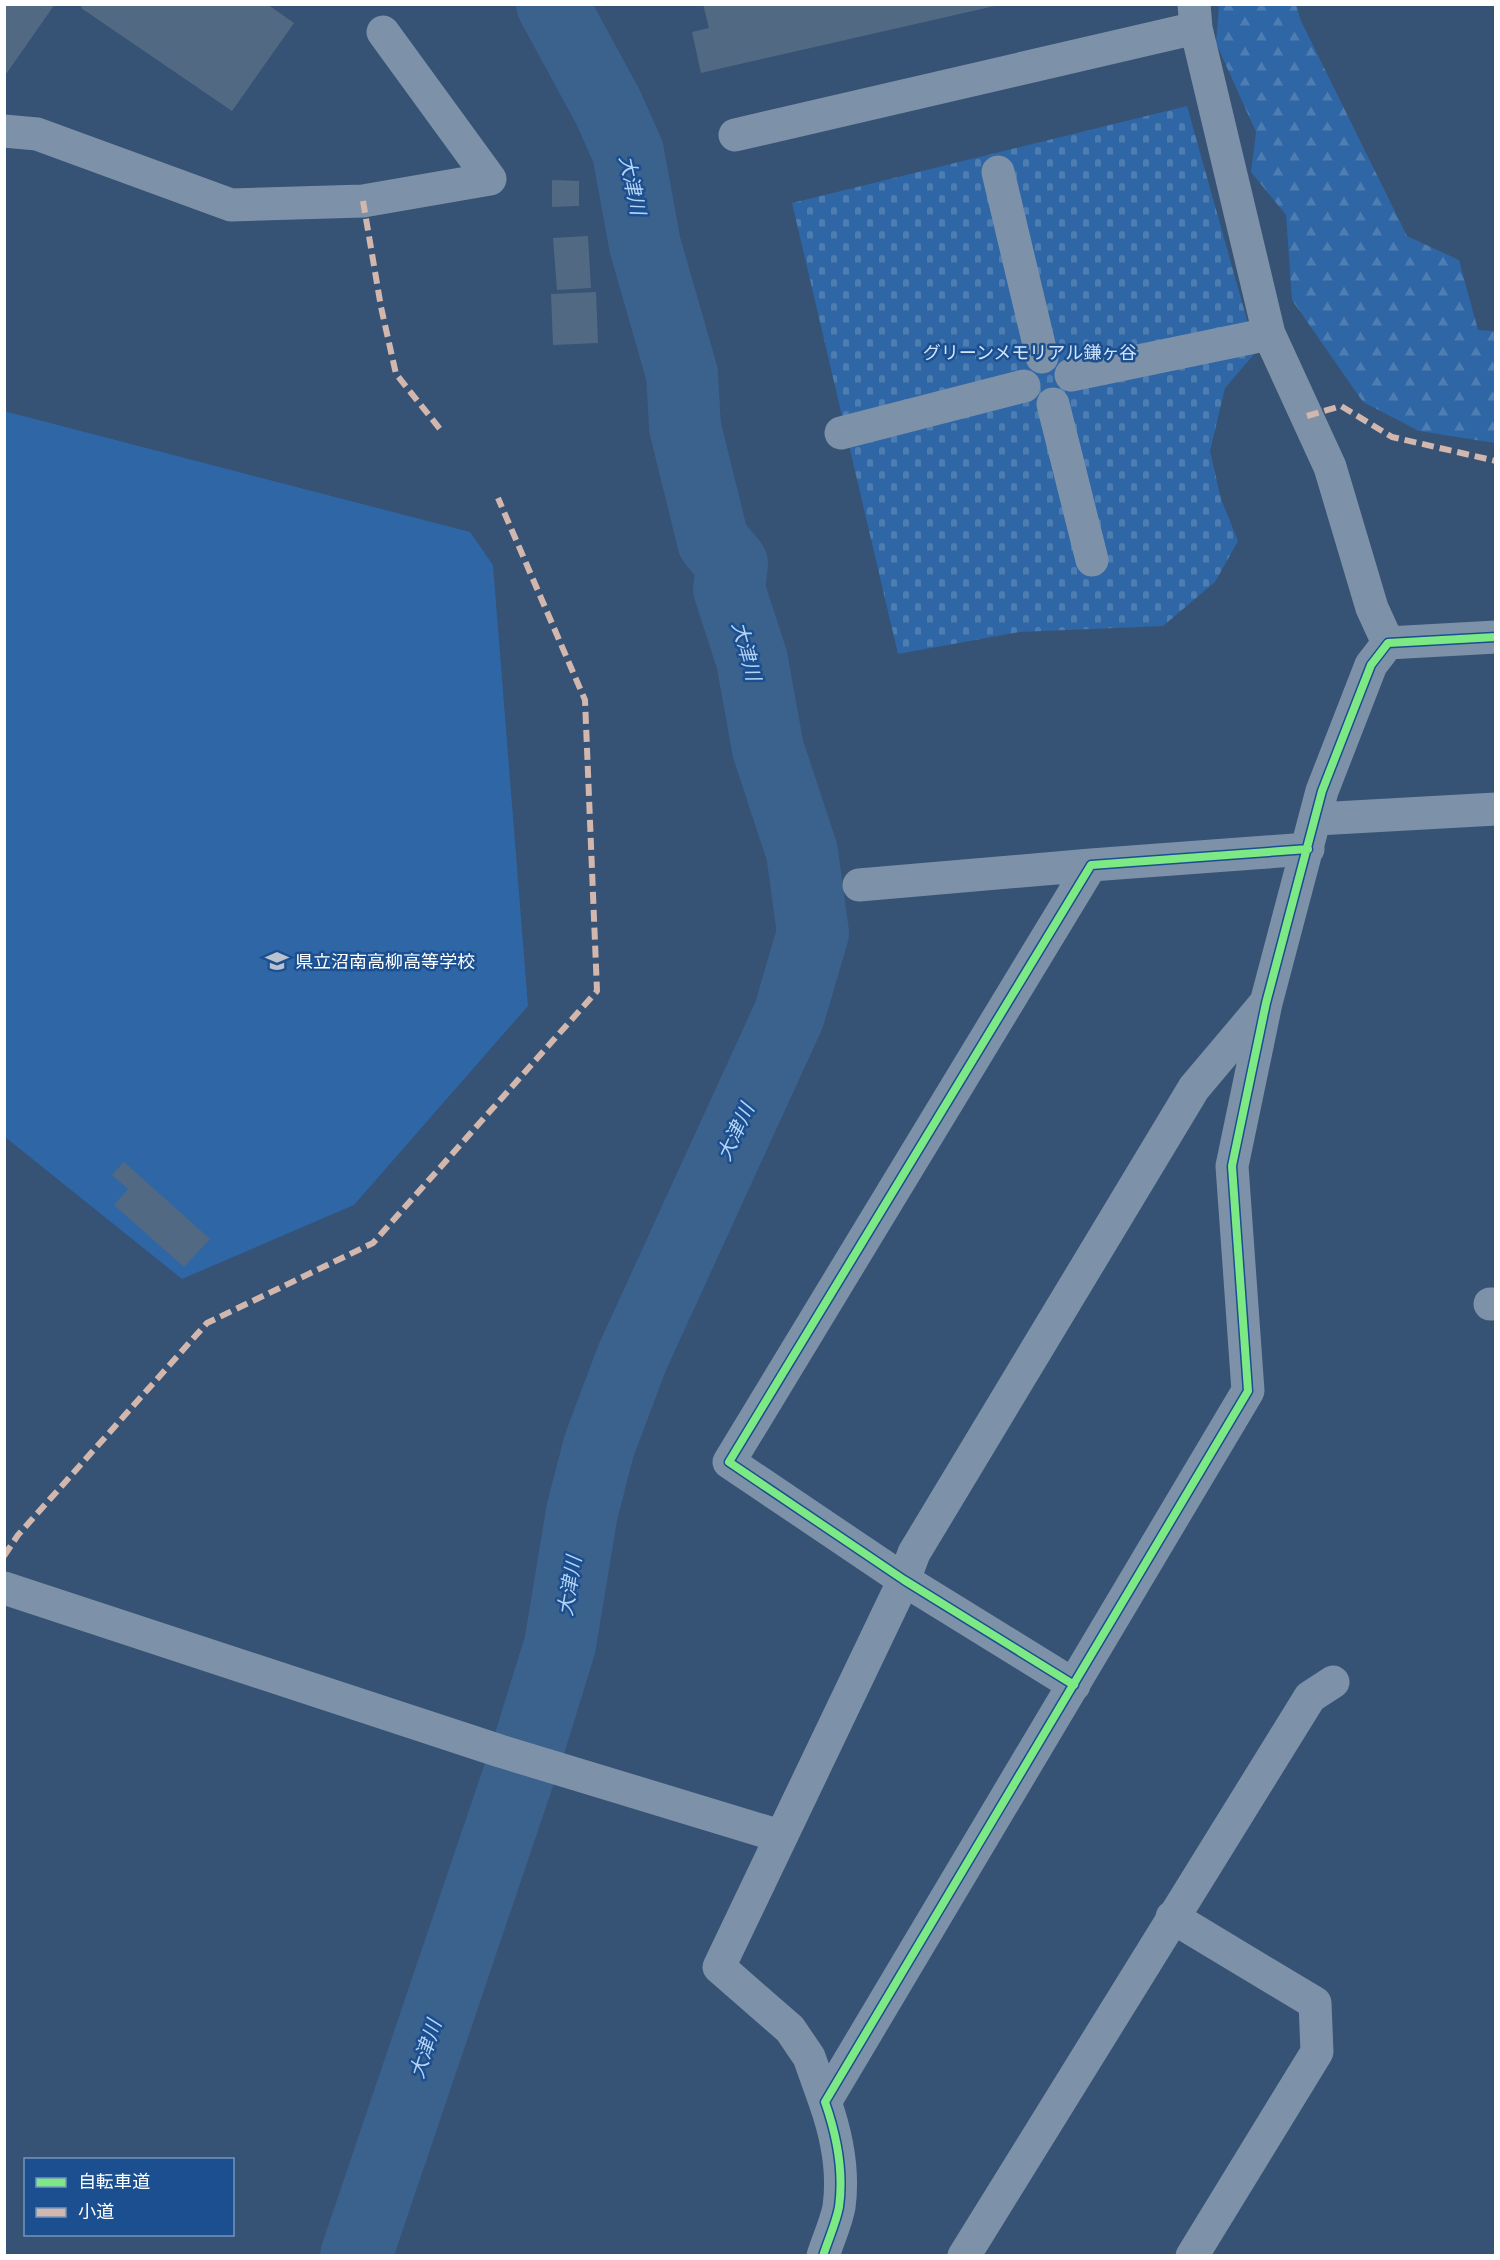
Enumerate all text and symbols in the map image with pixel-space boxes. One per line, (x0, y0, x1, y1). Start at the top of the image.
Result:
water label: 大津川 (615, 153, 652, 219)
park label: グリーンメモリアル鎌ヶ谷 (923, 341, 1137, 364)
water label: 大津川 (727, 619, 767, 685)
school or university icon: 県立沼南高柳高等学校 (264, 948, 290, 974)
place label: 県立沼南高柳高等学校 (295, 950, 475, 973)
water label: 大津川 (711, 1098, 760, 1164)
water label: 大津川 (552, 1552, 586, 1618)
water label: 大津川 (404, 2015, 447, 2081)
legend (24, 2158, 234, 2236)
text: 自転車道 (78, 2170, 150, 2193)
text: 小道 (78, 2200, 114, 2223)

